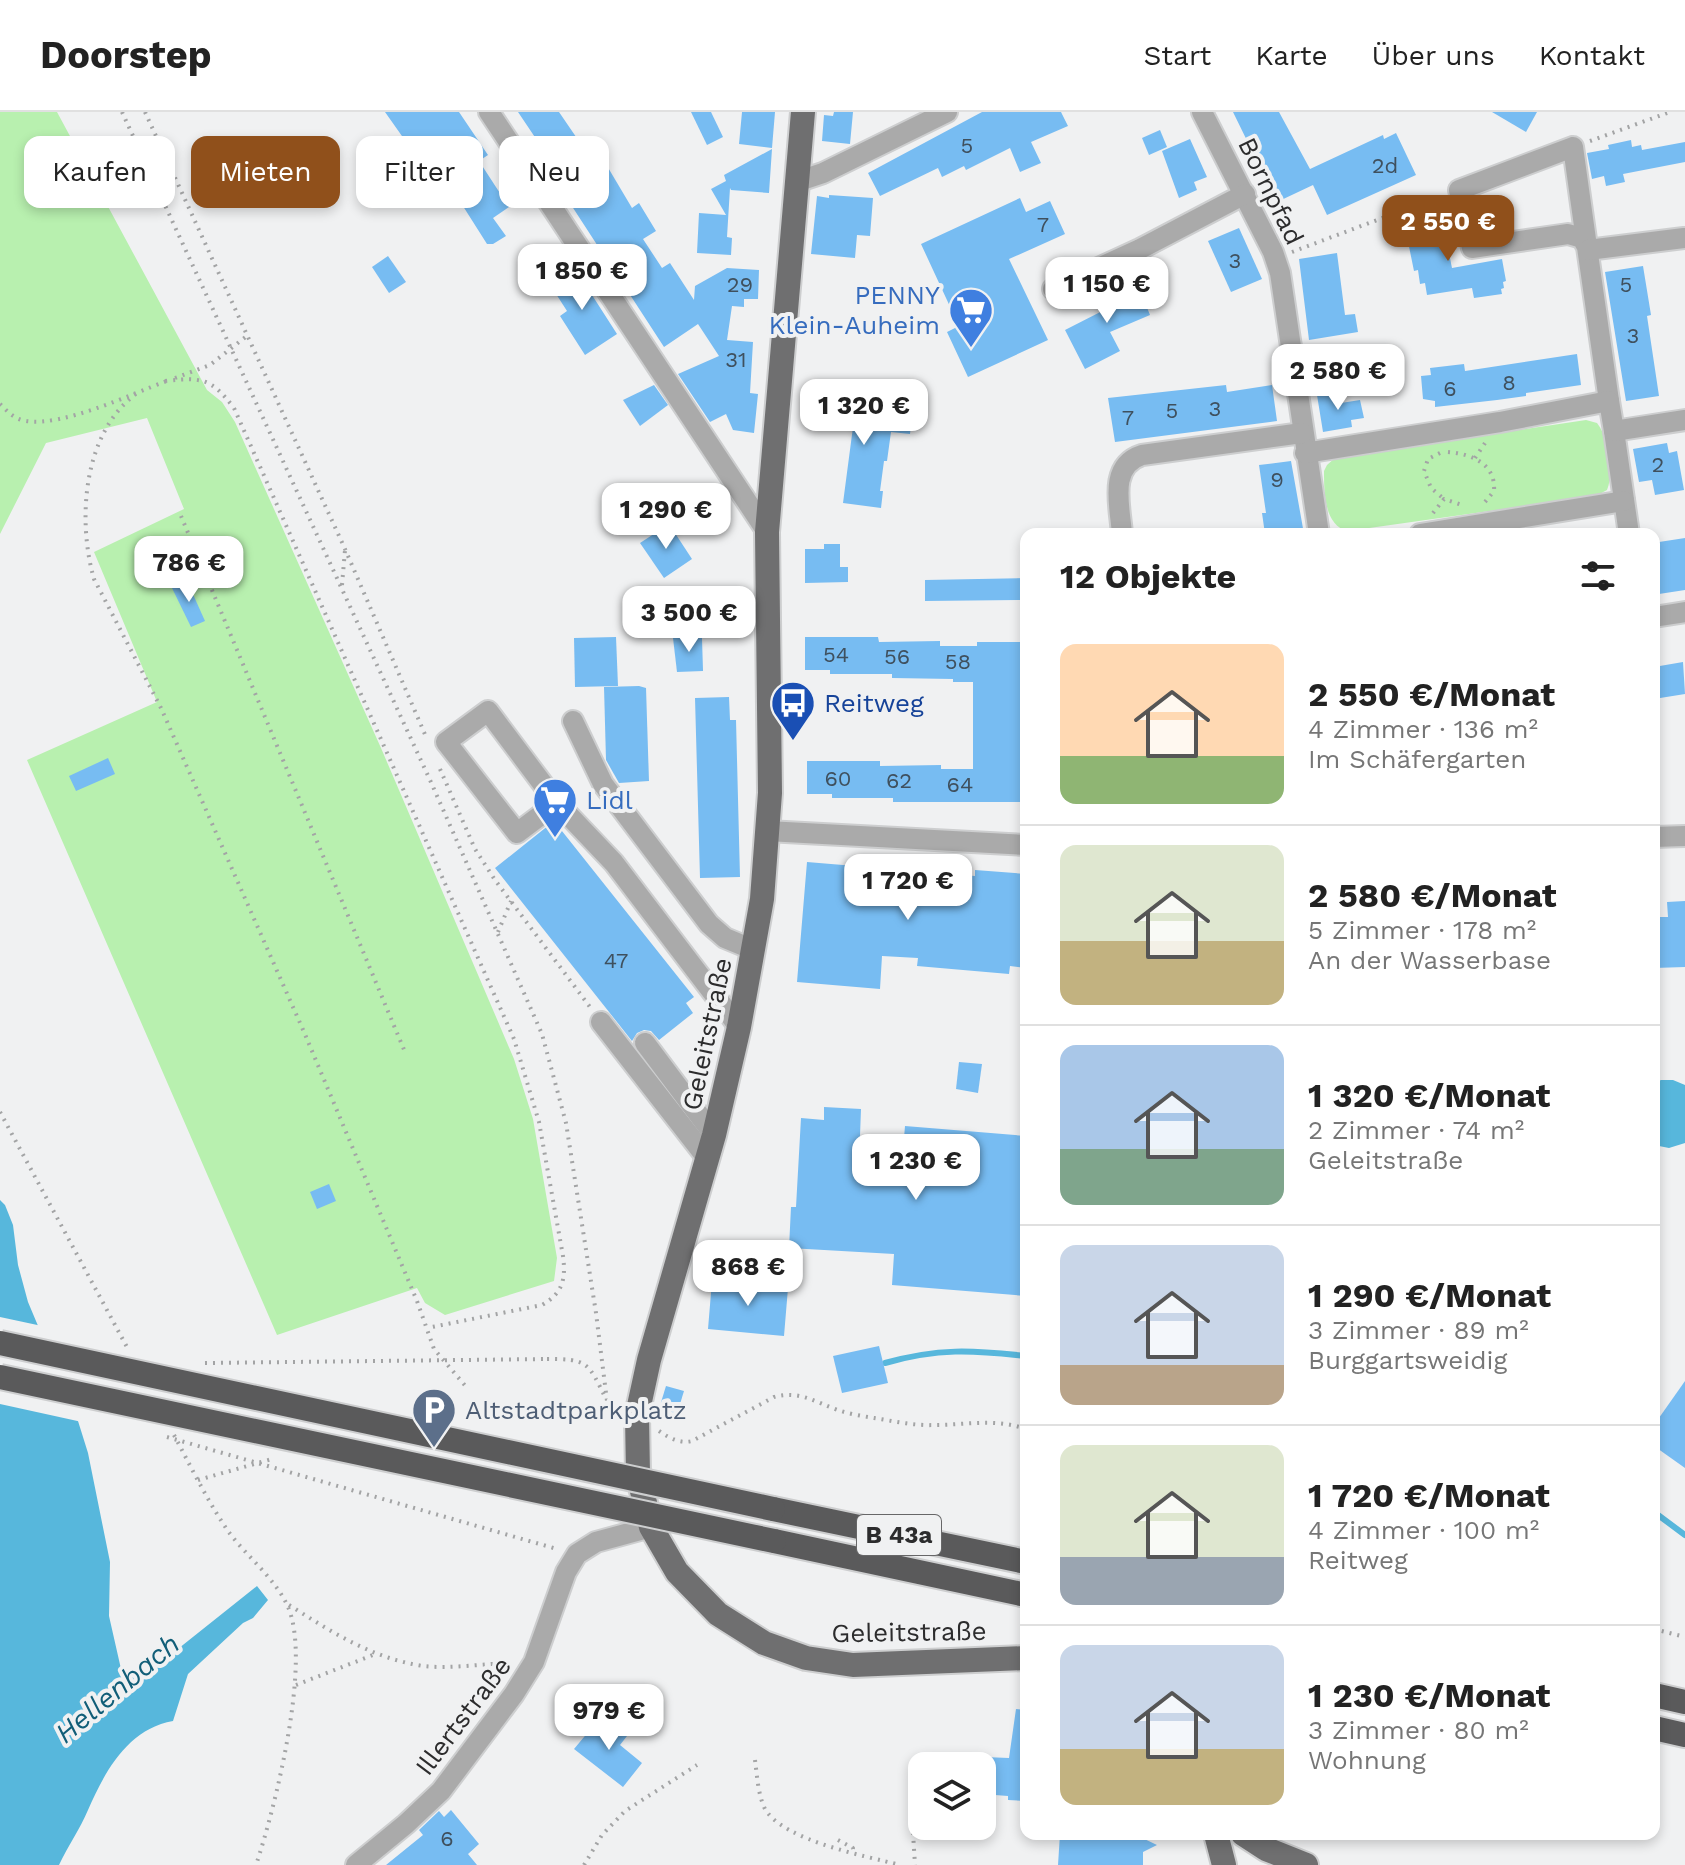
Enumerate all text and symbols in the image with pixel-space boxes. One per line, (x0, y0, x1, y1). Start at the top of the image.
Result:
text: Doorstep (40, 33, 212, 77)
text: Start (1143, 39, 1211, 72)
text: Karte (1255, 39, 1328, 72)
text: Über uns (1372, 39, 1495, 72)
text: Kontakt (1539, 39, 1645, 72)
street label: Bornpfad (1232, 132, 1310, 250)
house number: 5 (961, 133, 973, 158)
chip: Kaufen (24, 136, 175, 208)
chip: Mieten (191, 136, 340, 208)
chip: Filter (356, 136, 483, 208)
chip: Neu (499, 136, 609, 208)
house number: 2d (1372, 153, 1398, 178)
pin: 2 550 € (1374, 195, 1522, 263)
text: 2 550 € (1400, 206, 1496, 236)
house number: 7 (1037, 212, 1049, 237)
pin: 1 850 € (508, 244, 656, 312)
house number: 3 (1229, 248, 1241, 273)
text: 1 850 € (536, 255, 628, 285)
pin: 1 150 € (1033, 257, 1181, 325)
text: 1 150 € (1063, 268, 1151, 298)
house number: 29 (727, 272, 753, 297)
house number: 5 (1620, 272, 1632, 297)
place label: PENNY Klein-Auheim (769, 280, 940, 340)
supermarket icon: PENNY Klein-Auheim (947, 286, 995, 349)
house number: 3 (1627, 323, 1639, 348)
pin: 2 580 € (1264, 344, 1412, 412)
house number: 31 (725, 347, 747, 372)
text: 2 580 € (1290, 355, 1386, 385)
house number: 8 (1502, 370, 1516, 395)
house number: 6 (1443, 376, 1457, 401)
pin: 1 320 € (790, 379, 938, 447)
text: 1 320 € (818, 390, 910, 420)
house number: 3 (1209, 396, 1221, 421)
house number: 5 (1166, 398, 1178, 423)
house number: 7 (1122, 405, 1134, 430)
house number: 2 (1652, 452, 1664, 477)
house number: 9 (1270, 467, 1284, 492)
pin: 1 290 € (592, 483, 740, 551)
text: 1 290 € (620, 494, 712, 524)
pin: 786 € (133, 536, 245, 604)
text: 786 € (152, 547, 226, 577)
icon: filters (1576, 554, 1620, 598)
text: 12 Objekte (1060, 556, 1236, 596)
pin: 3 500 € (615, 586, 763, 654)
text: 3 500 € (640, 597, 738, 627)
house number: 54 (823, 642, 849, 667)
house number: 56 (884, 644, 910, 669)
house number: 58 (945, 649, 971, 674)
text: 2 550 €/Monat (1308, 674, 1555, 714)
icon: home (1124, 676, 1220, 772)
bus stop icon: Reitweg (769, 679, 817, 742)
place label: Reitweg (824, 688, 924, 718)
text: 4 Zimmer · 136 m² (1308, 714, 1538, 744)
text: Im Schäfergarten (1308, 744, 1526, 774)
house number: 60 (824, 766, 852, 791)
house number: 62 (886, 768, 912, 793)
house number: 64 (947, 772, 973, 797)
supermarket icon: Lidl (531, 776, 579, 839)
place label: Lidl (586, 785, 633, 815)
pin: 1 720 € (834, 854, 982, 922)
text: 1 720 € (862, 865, 954, 895)
text: 2 580 €/Monat (1308, 875, 1557, 915)
icon: home (1124, 877, 1220, 973)
text: 5 Zimmer · 178 m² (1308, 915, 1536, 945)
text: An der Wasserbase (1308, 945, 1551, 975)
house number: 47 (604, 948, 628, 973)
street label: Geleitstraße (676, 955, 738, 1113)
text: 1 320 €/Monat (1308, 1075, 1550, 1115)
icon: home (1124, 1077, 1220, 1173)
text: 2 Zimmer · 74 m² (1308, 1115, 1524, 1145)
pin: 1 230 € (842, 1134, 990, 1202)
text: 1 230 € (870, 1145, 962, 1175)
text: Geleitstraße (1308, 1145, 1463, 1175)
pin: 868 € (692, 1240, 804, 1308)
text: 868 € (711, 1251, 785, 1281)
text: 1 290 €/Monat (1308, 1275, 1551, 1315)
icon: home (1124, 1277, 1220, 1373)
text: 3 Zimmer · 89 m² (1308, 1315, 1529, 1345)
text: Burggartsweidig (1308, 1345, 1507, 1375)
parking icon: Altstadtparkplatz (410, 1386, 458, 1449)
place label: Altstadtparkplatz (465, 1395, 687, 1425)
text: 1 720 €/Monat (1308, 1475, 1550, 1515)
icon: home (1124, 1477, 1220, 1573)
road number: B 43a (857, 1515, 941, 1555)
text: 4 Zimmer · 100 m² (1308, 1515, 1539, 1545)
text: Reitweg (1308, 1545, 1408, 1575)
street label: Geleitstraße (831, 1616, 987, 1648)
water label: Hellenbach (49, 1627, 186, 1750)
street label: Illertstraße (409, 1651, 517, 1781)
text: 1 230 €/Monat (1308, 1675, 1550, 1715)
icon: home (1124, 1677, 1220, 1773)
pin: 979 € (553, 1684, 665, 1752)
text: 979 € (573, 1695, 645, 1725)
text: 3 Zimmer · 80 m² (1308, 1715, 1529, 1745)
text: Wohnung (1308, 1745, 1426, 1775)
map controls (908, 1752, 996, 1840)
button: layers (908, 1752, 996, 1840)
house number: 6 (440, 1826, 454, 1851)

